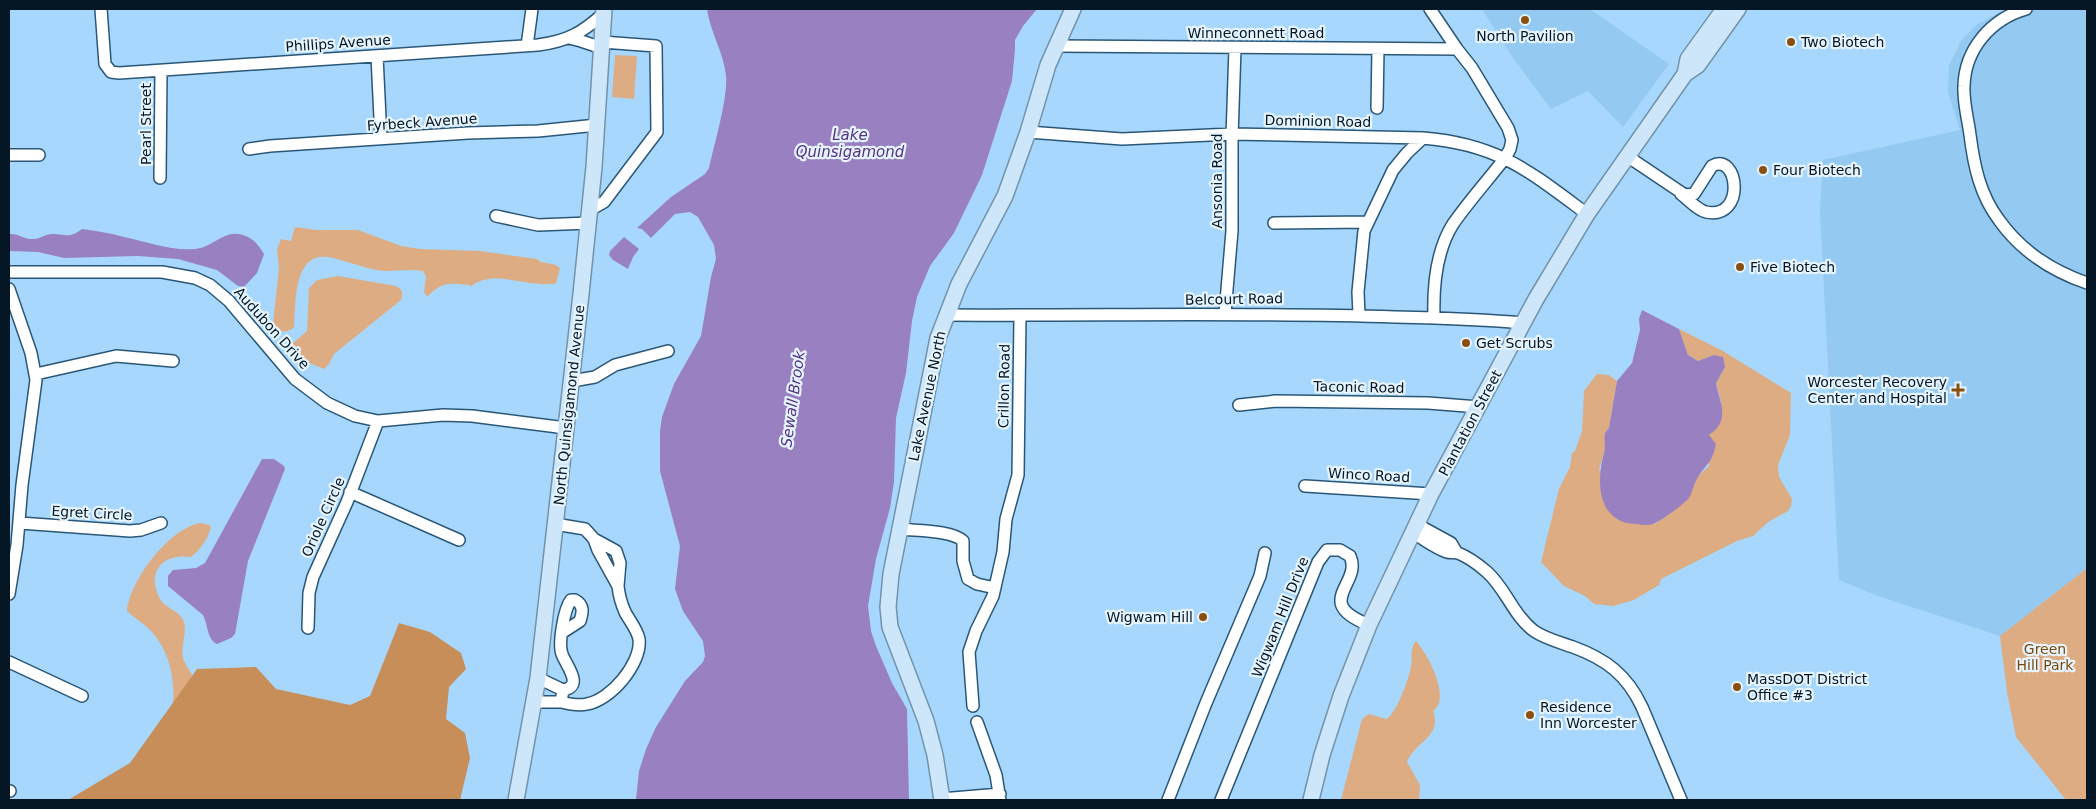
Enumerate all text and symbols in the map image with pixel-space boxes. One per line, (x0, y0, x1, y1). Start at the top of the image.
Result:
marker: North Pavilion (1519, 14, 1531, 26)
street label: Winneconnett Road (1188, 25, 1324, 41)
place label: North Pavilion (1476, 28, 1574, 44)
street label: Phillips Avenue (285, 31, 391, 55)
place label: Two Biotech (1800, 34, 1884, 50)
marker: Two Biotech (1785, 36, 1797, 48)
street label: Pearl Street (138, 83, 154, 165)
street label: Fyrbeck Avenue (366, 110, 478, 134)
street label: Dominion Road (1265, 112, 1371, 130)
water label: Lake Quinsigamond (796, 126, 905, 161)
street label: Ansonia Road (1209, 133, 1225, 229)
place label: Four Biotech (1773, 162, 1861, 178)
marker: Four Biotech (1757, 164, 1769, 176)
place label: Five Biotech (1750, 259, 1835, 275)
marker: Five Biotech (1734, 261, 1746, 273)
street label: Audubon Drive (231, 284, 313, 372)
street label: Belcourt Road (1185, 290, 1283, 308)
street label: North Quinsigamond Avenue (551, 304, 587, 506)
street label: Lake Avenue North (905, 329, 949, 463)
place label: Get Scrubs (1476, 335, 1553, 351)
marker: Get Scrubs (1460, 337, 1472, 349)
street label: Crillon Road (995, 344, 1013, 428)
water label: Sewall Brook (777, 349, 809, 448)
street label: Plantation Street (1435, 367, 1505, 479)
place label: Worcester Recovery Center and Hospital (1807, 374, 1947, 406)
street label: Taconic Road (1312, 378, 1405, 396)
marker: Worcester Recovery Center and Hospital (1951, 383, 1965, 397)
street label: Winco Road (1328, 465, 1410, 485)
street label: Oriole Circle (298, 475, 348, 559)
street label: Egret Circle (51, 503, 133, 523)
street label: Wigwam Hill Drive (1249, 554, 1311, 680)
place label: Wigwam Hill (1106, 609, 1193, 625)
marker: Wigwam Hill (1197, 611, 1209, 623)
park label: Green Hill Park (2017, 641, 2074, 673)
place label: MassDOT District Office #3 (1747, 671, 1868, 703)
marker: MassDOT District Office #3 (1731, 681, 1743, 693)
place label: Residence Inn Worcester (1540, 699, 1637, 731)
marker: Residence Inn Worcester (1524, 709, 1536, 721)

